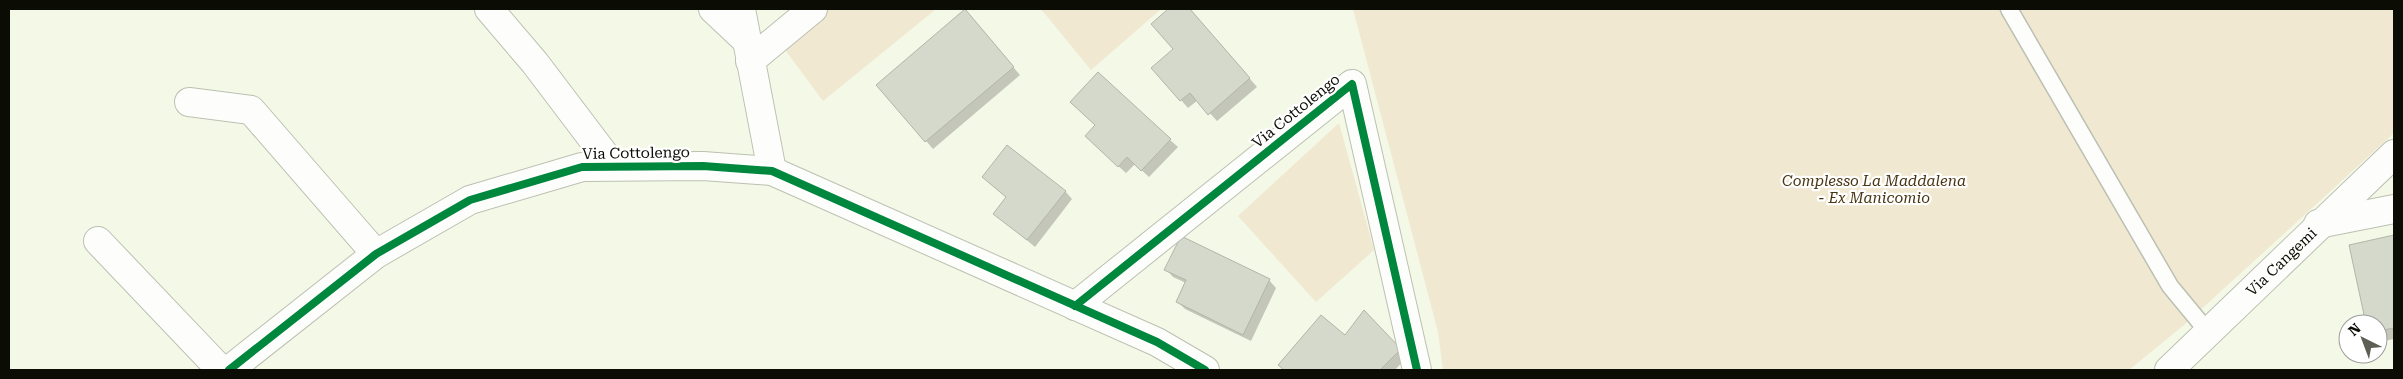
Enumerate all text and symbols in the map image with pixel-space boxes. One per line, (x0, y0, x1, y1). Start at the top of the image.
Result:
street label: Via Cottolengo (1249, 70, 1343, 152)
street label: Via Cottolengo (582, 143, 690, 163)
park label: Complesso La Maddalena - Ex Manicomio (1782, 172, 1966, 207)
street label: Via Cangemi (2243, 224, 2321, 300)
north arrow (2338, 314, 2388, 364)
text: N (2345, 320, 2364, 339)

